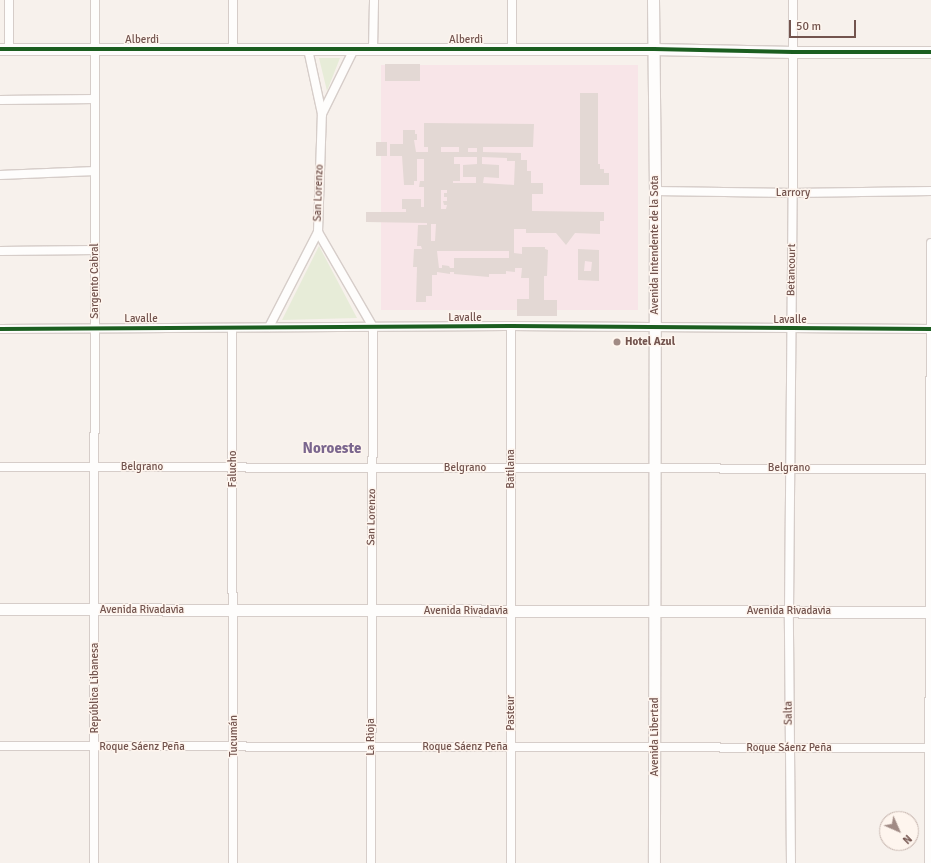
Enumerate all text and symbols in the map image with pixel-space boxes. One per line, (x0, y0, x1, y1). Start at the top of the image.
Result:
scale bar (791, 12, 858, 38)
text: 50 m (796, 19, 821, 34)
street label: Alberdi (125, 33, 159, 47)
street label: Alberdi (449, 33, 483, 47)
street label: San Lorenzo (311, 164, 327, 222)
street label: Avenida Intendente de la Sota (648, 175, 662, 315)
street label: Larrory (776, 186, 810, 200)
street label: Sargento Cabral (88, 243, 102, 319)
street label: Betancourt (785, 244, 799, 296)
street label: Lavalle (448, 311, 482, 325)
street label: Lavalle (124, 312, 158, 326)
street label: Lavalle (773, 313, 807, 327)
place label: Hotel Azul (625, 335, 675, 349)
marker: Hotel Azul (612, 337, 622, 347)
district label: Noroeste (303, 440, 361, 458)
street label: Batilana (504, 449, 518, 489)
street label: Falucho (226, 451, 240, 487)
street label: Belgrano (121, 460, 163, 474)
street label: Belgrano (444, 461, 486, 475)
street label: Belgrano (768, 461, 810, 475)
street label: San Lorenzo (365, 488, 379, 546)
street label: Avenida Rivadavia (100, 603, 184, 617)
street label: Avenida Rivadavia (424, 604, 508, 618)
street label: Avenida Rivadavia (747, 604, 831, 618)
street label: República Libanesa (88, 643, 102, 733)
street label: Pasteur (504, 695, 518, 731)
street label: Avenida Libertad (648, 697, 662, 777)
street label: Salta (782, 701, 796, 725)
street label: Tucumán (227, 715, 241, 757)
street label: La Rioja (364, 718, 378, 756)
street label: Roque Sáenz Peña (99, 740, 185, 754)
street label: Roque Sáenz Peña (422, 740, 508, 754)
street label: Roque Sáenz Peña (746, 741, 832, 755)
north arrow (879, 811, 919, 851)
text: N (900, 832, 914, 846)

